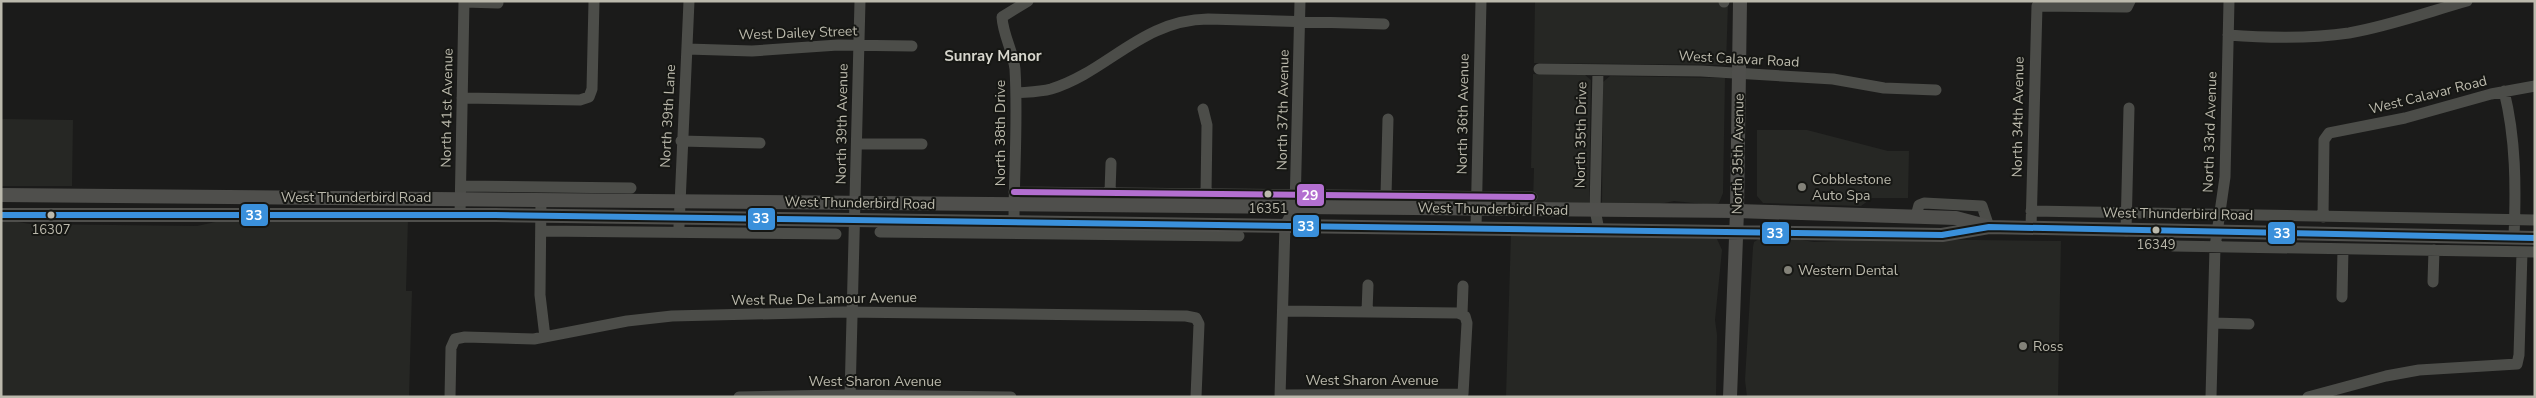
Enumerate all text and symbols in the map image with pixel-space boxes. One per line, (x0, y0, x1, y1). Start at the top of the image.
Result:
street label: West Dailey Street (738, 21, 858, 45)
district label: Sunray Manor (944, 46, 1042, 66)
street label: West Calavar Road (1678, 46, 1800, 72)
street label: North 41st Avenue (436, 48, 458, 168)
street label: North 37th Avenue (1272, 49, 1294, 171)
street label: North 36th Avenue (1452, 53, 1474, 175)
street label: North 34th Avenue (2007, 56, 2029, 178)
street label: North 39th Avenue (831, 63, 853, 185)
street label: North 39th Lane (656, 64, 680, 168)
street label: North 33rd Avenue (2198, 71, 2222, 193)
street label: West Calavar Road (2367, 71, 2489, 119)
street label: North 38th Drive (991, 80, 1010, 186)
street label: North 35th Drive (1571, 82, 1591, 188)
street label: North 35th Avenue (1727, 93, 1749, 215)
place label: Cobblestone Auto Spa (1812, 170, 1891, 205)
marker: Cobblestone Auto Spa (1796, 181, 1808, 193)
line badge: 29 (1296, 183, 1325, 207)
text: 29 (1302, 186, 1318, 205)
street label: West Thunderbird Road (281, 188, 431, 207)
marker: 16351 (1263, 189, 1273, 199)
street label: West Thunderbird Road (785, 192, 935, 214)
street label: West Thunderbird Road (1418, 198, 1568, 220)
place label: 16351 (1248, 200, 1288, 218)
line badge: 33 (240, 203, 269, 227)
street label: West Thunderbird Road (2103, 203, 2253, 225)
text: 33 (246, 206, 262, 225)
line badge: 33 (747, 207, 776, 231)
text: 33 (753, 209, 769, 228)
marker: 16307 (46, 210, 56, 220)
line badge: 33 (1292, 214, 1320, 238)
text: 33 (1298, 217, 1314, 236)
place label: 16307 (31, 221, 71, 239)
line badge: 33 (1761, 221, 1790, 245)
line badge: 33 (2267, 221, 2296, 245)
text: 33 (1767, 224, 1783, 243)
text: 33 (2274, 224, 2290, 243)
marker: 16349 (2151, 225, 2161, 235)
place label: 16349 (2136, 236, 2176, 254)
place label: Western Dental (1798, 261, 1899, 280)
marker: Western Dental (1782, 264, 1794, 276)
street label: West Rue De Lamour Avenue (731, 288, 917, 310)
place label: Ross (2033, 337, 2064, 356)
marker: Ross (2017, 340, 2029, 352)
street label: West Sharon Avenue (1305, 371, 1439, 390)
street label: West Sharon Avenue (808, 372, 942, 391)

